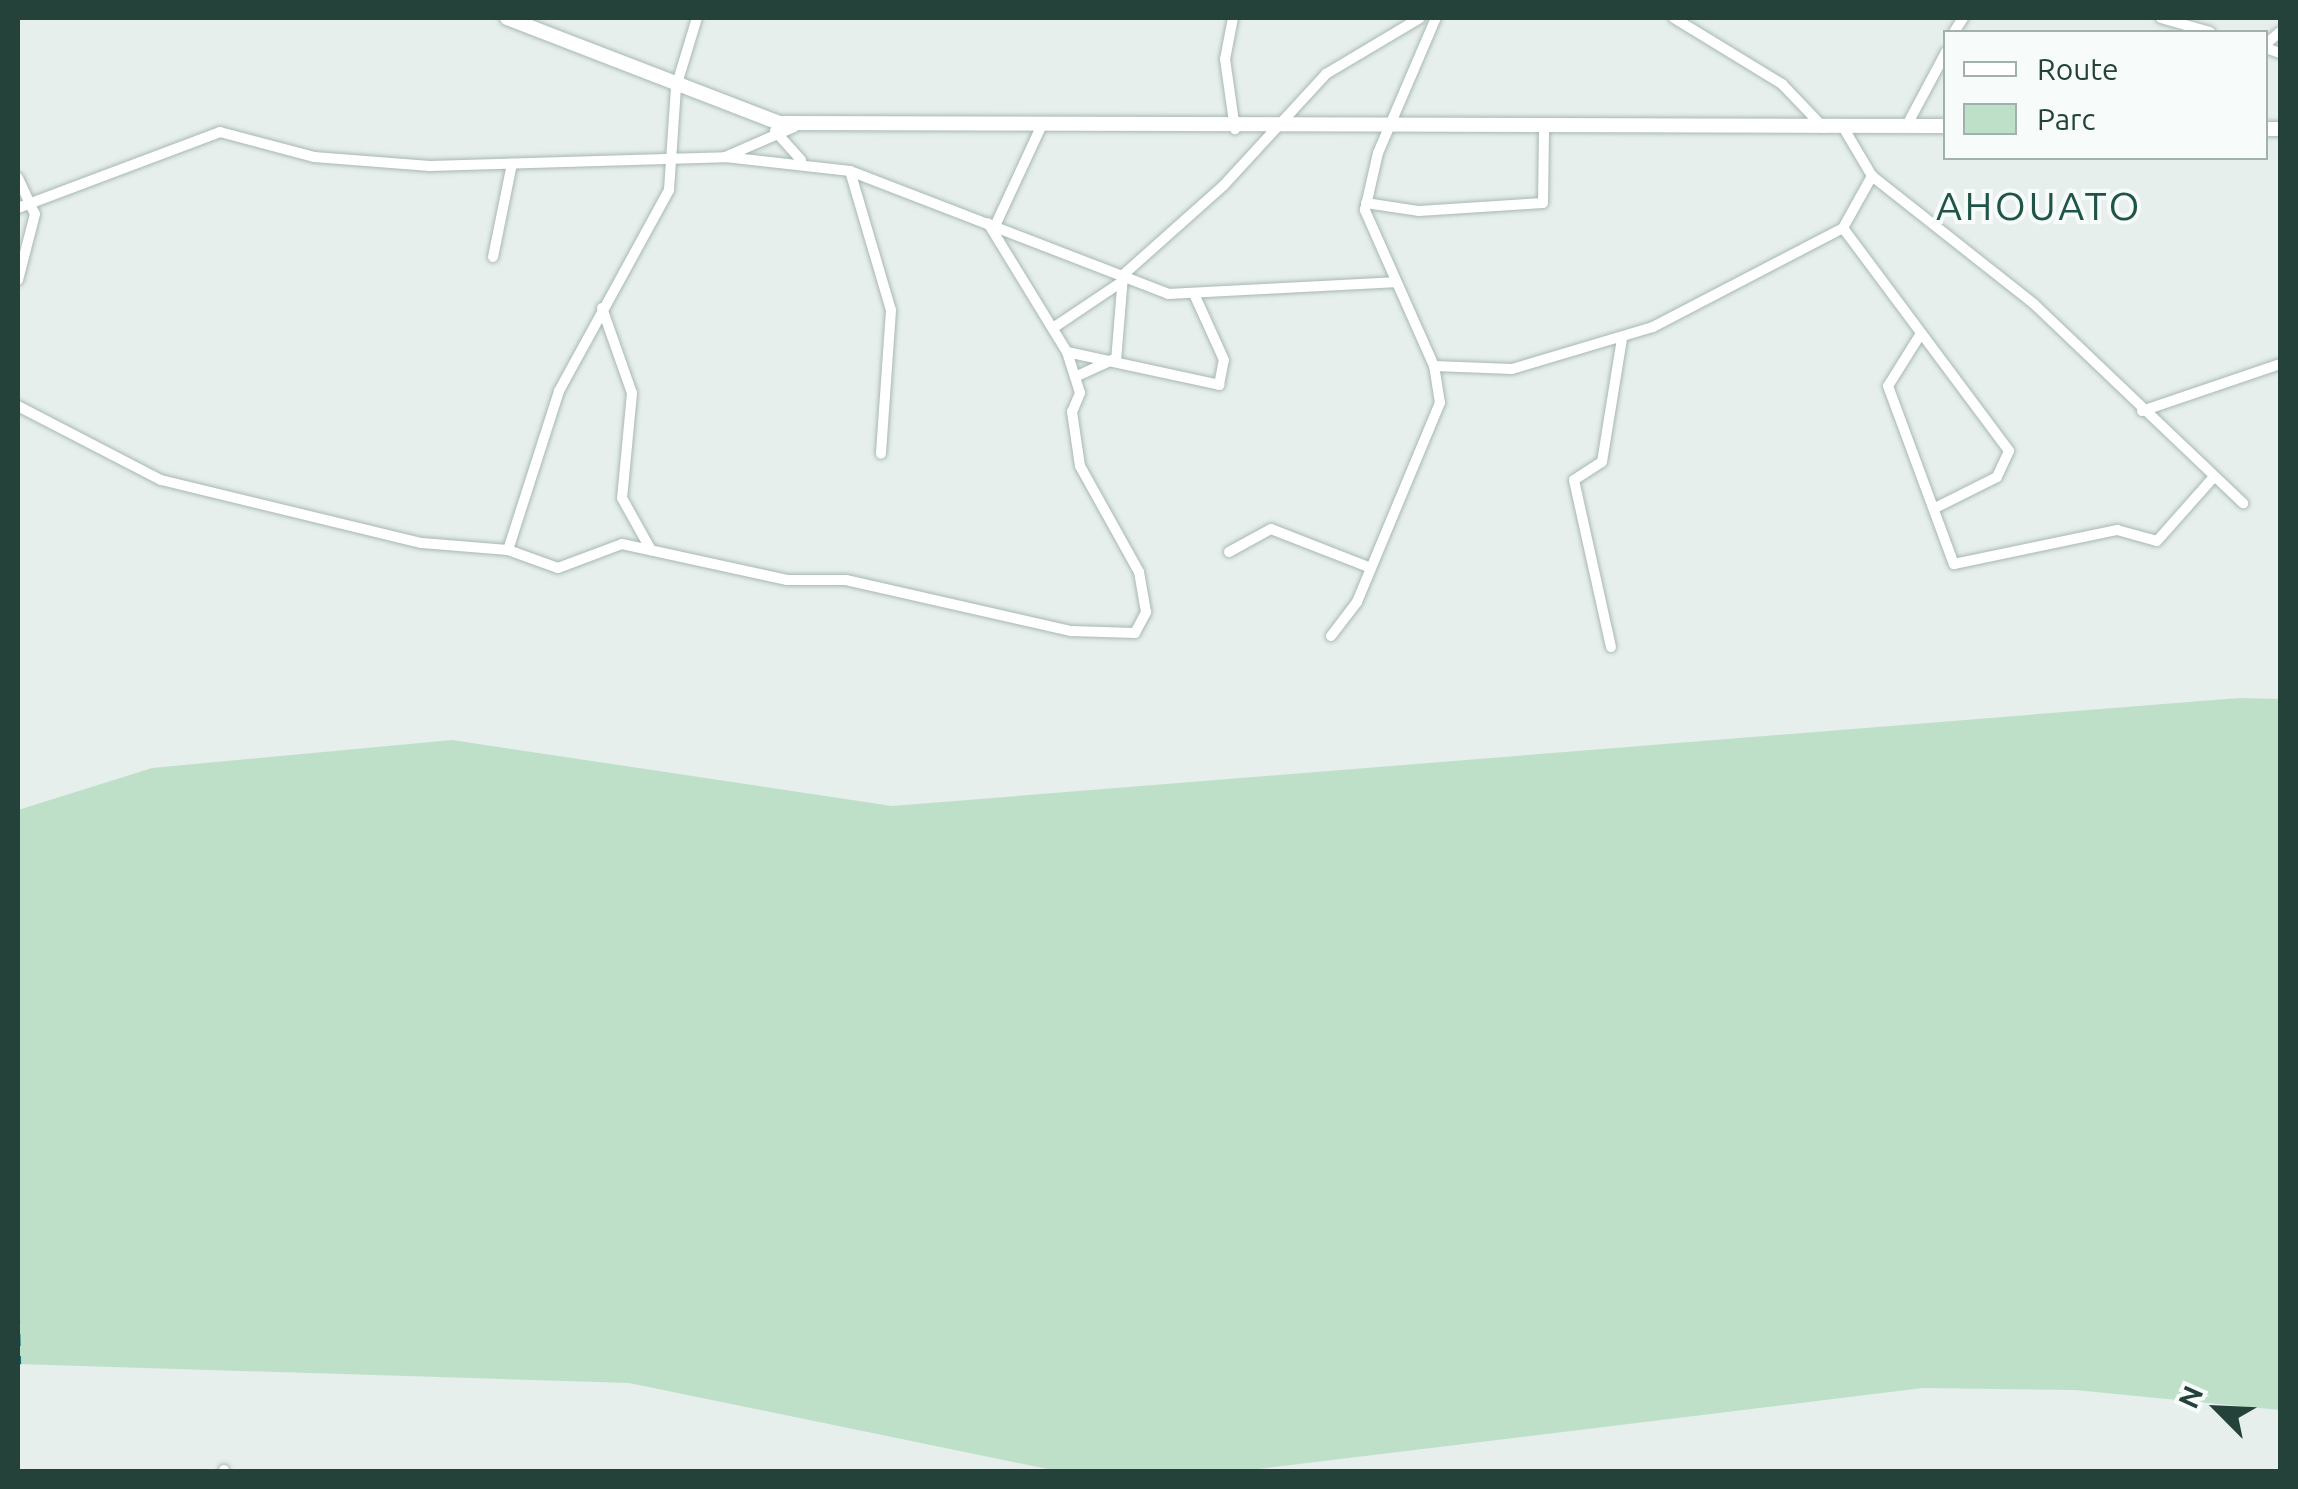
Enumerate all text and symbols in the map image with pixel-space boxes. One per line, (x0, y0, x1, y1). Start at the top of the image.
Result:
legend (1943, 30, 2268, 160)
text: Route (2037, 52, 2119, 86)
text: Parc (2037, 102, 2095, 136)
district label: AHOUATO (1936, 182, 2142, 230)
north arrow (2168, 1359, 2268, 1459)
text: N (2172, 1381, 2209, 1412)

